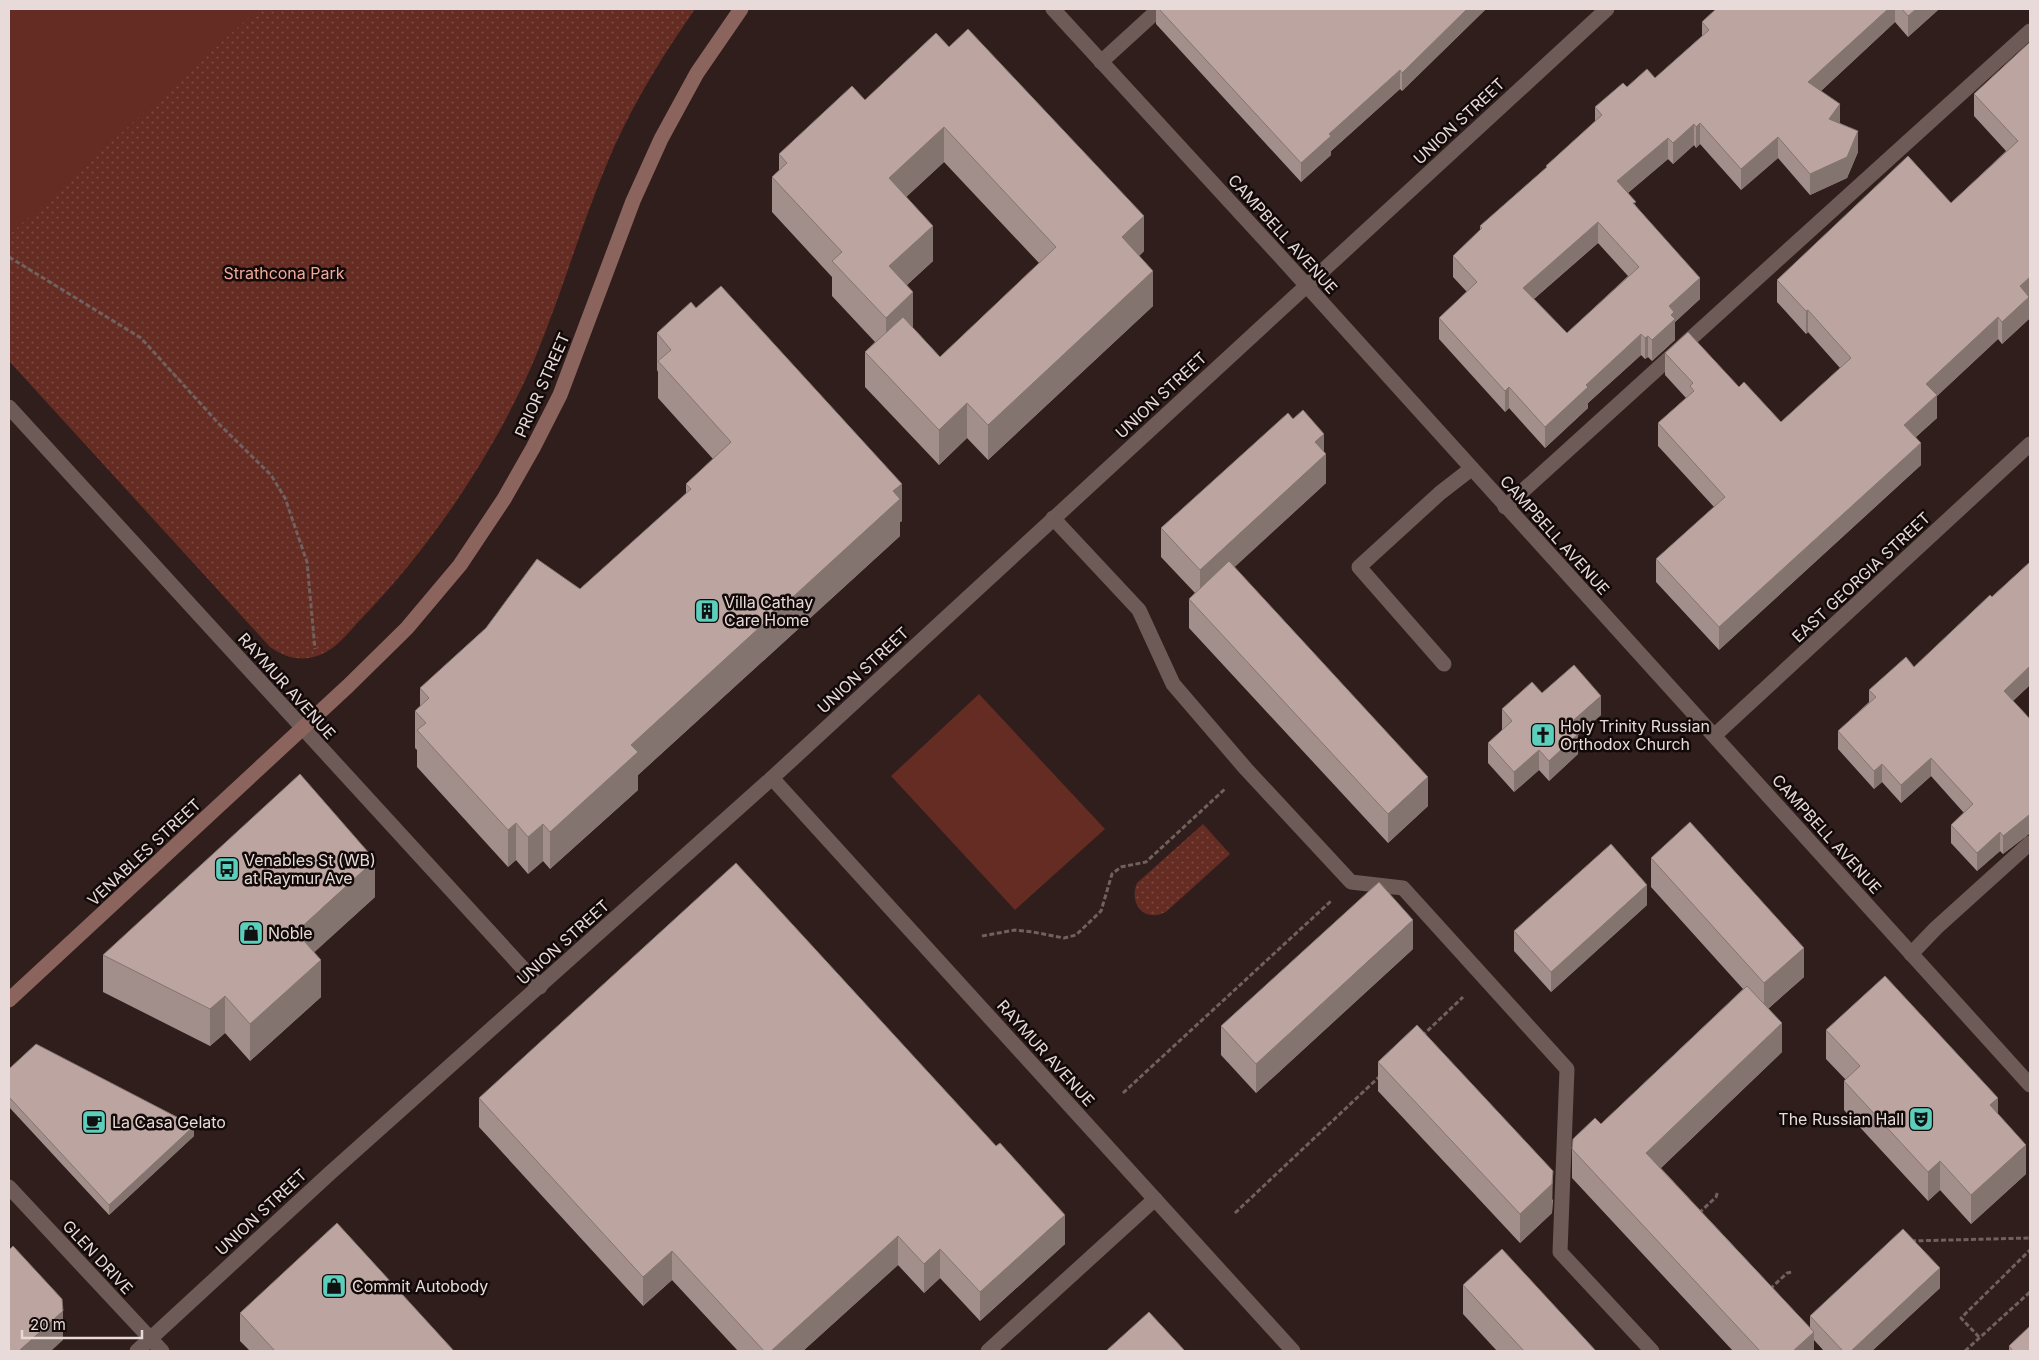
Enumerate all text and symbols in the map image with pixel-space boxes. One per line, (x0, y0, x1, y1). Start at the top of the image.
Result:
street label: UNION STREET (1409, 74, 1509, 168)
street label: CAMPBELL AVENUE (1224, 170, 1342, 298)
park label: Strathcona Park (223, 263, 345, 283)
street label: PRIOR STREET (510, 330, 574, 440)
street label: UNION STREET (1111, 348, 1211, 442)
street label: CAMPBELL AVENUE (1496, 471, 1614, 599)
street label: EAST GEORGIA STREET (1788, 508, 1934, 646)
place label: Villa Cathay Care Home (724, 592, 813, 630)
building icon: Villa Cathay Care Home (694, 598, 720, 624)
street label: UNION STREET (813, 623, 913, 717)
street label: RAYMUR AVENUE (234, 629, 340, 743)
place label: Holy Trinity Russian Orthodox Church (1560, 716, 1710, 754)
church icon: Holy Trinity Russian Orthodox Church (1530, 722, 1556, 748)
street label: CAMPBELL AVENUE (1768, 770, 1886, 898)
street label: VENABLES STREET (83, 794, 205, 910)
place label: Venables St (WB) at Raymur Ave (244, 850, 376, 888)
bus stop icon: Venables St (WB) at Raymur Ave (214, 856, 240, 882)
street label: UNION STREET (513, 895, 613, 989)
shop icon: Noble (238, 920, 264, 946)
place label: Noble (268, 923, 313, 943)
street label: RAYMUR AVENUE (993, 996, 1099, 1110)
theatre icon: The Russian Hall (1908, 1106, 1934, 1132)
cafe icon: La Casa Gelato (81, 1109, 107, 1135)
place label: The Russian Hall (1778, 1109, 1904, 1129)
place label: La Casa Gelato (112, 1112, 226, 1132)
street label: UNION STREET (211, 1165, 311, 1259)
street label: GLEN DRIVE (59, 1216, 137, 1298)
shop icon: Commit Autobody (321, 1273, 347, 1299)
place label: Commit Autobody (352, 1276, 488, 1296)
scale bar (22, 1308, 142, 1340)
text: 20 m (30, 1315, 66, 1334)

